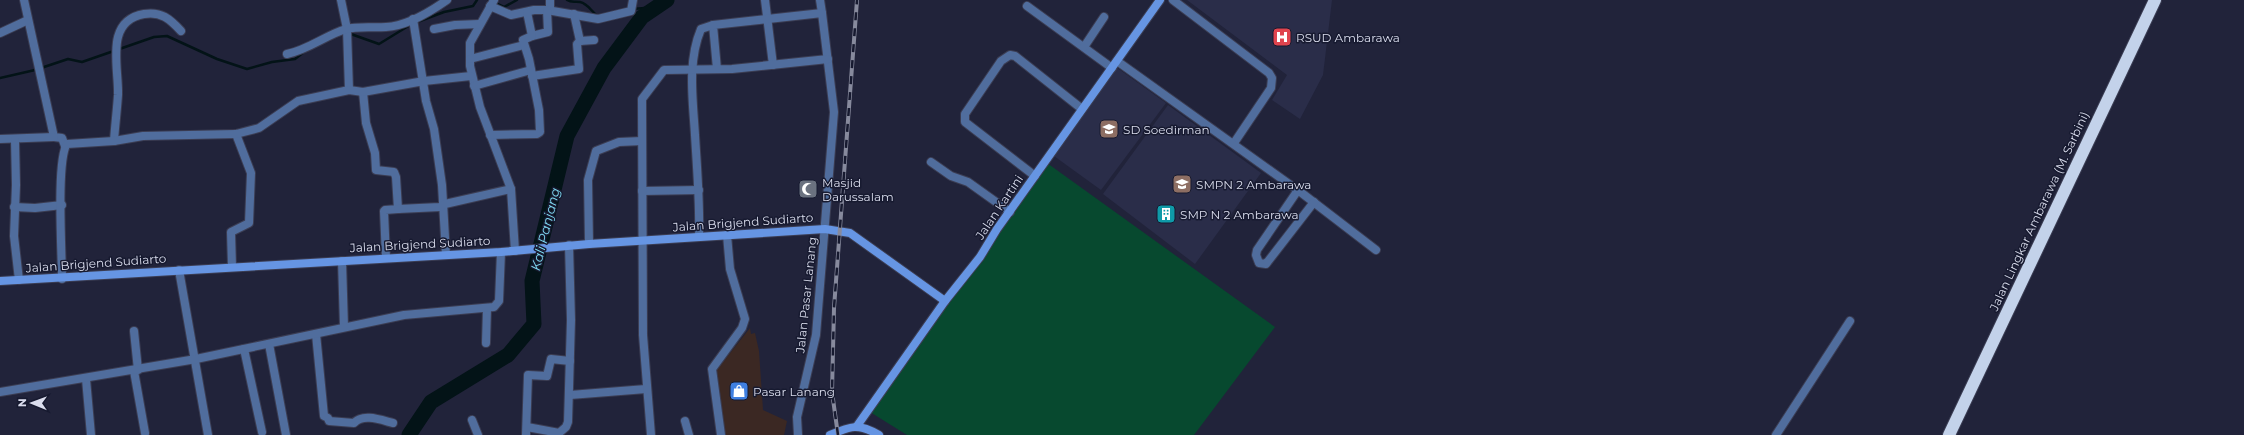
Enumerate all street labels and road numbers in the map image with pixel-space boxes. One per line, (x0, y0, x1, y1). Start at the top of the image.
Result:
street label: Jalan Lingkar Ambarawa (M. Sarbini) (1986, 109, 2092, 314)
street label: Jalan Kartini (971, 172, 1026, 243)
street label: Jalan Brigjend Sudiarto (671, 210, 814, 234)
street label: Jalan Brigjend Sudiarto (348, 233, 491, 255)
street label: Jalan Pasar Lanang (792, 236, 820, 355)
street label: Jalan Brigjend Sudiarto (24, 251, 167, 275)

